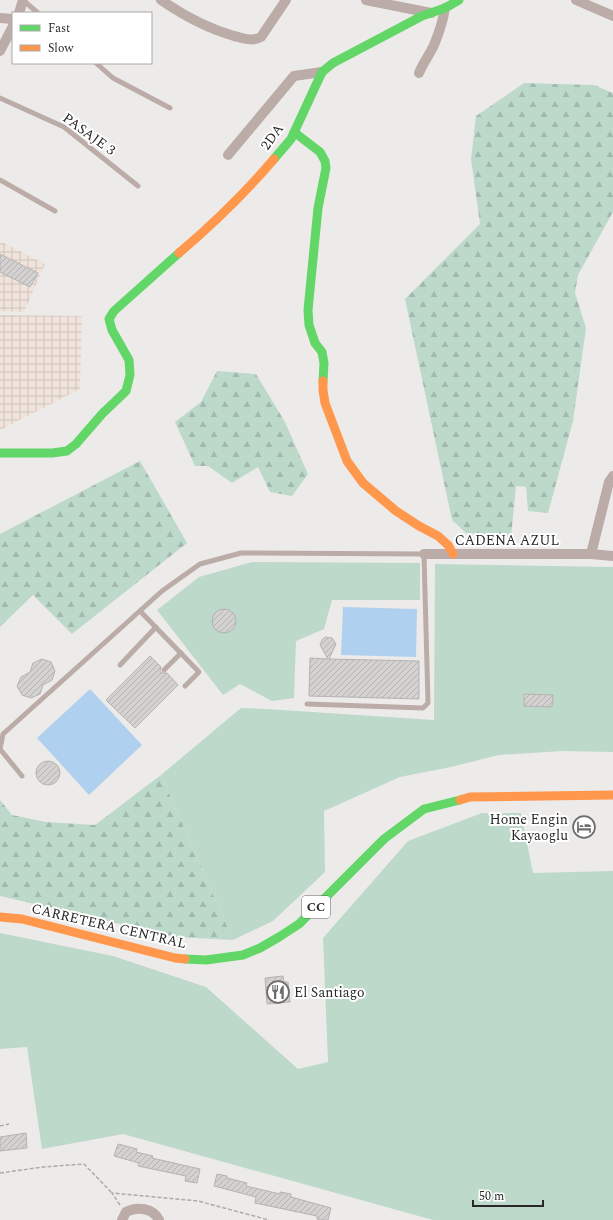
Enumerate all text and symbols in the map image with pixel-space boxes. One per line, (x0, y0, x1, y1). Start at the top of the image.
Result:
legend (12, 12, 152, 64)
text: Fast (48, 19, 70, 38)
text: Slow (48, 39, 74, 58)
street label: PASAJE 3 (58, 108, 120, 160)
street label: 2DA (255, 119, 289, 154)
street label: CADENA AZUL (455, 530, 559, 551)
place label: Home Engin Kayaoglu (489, 809, 568, 846)
hotel icon: Home Engin Kayaoglu (571, 814, 597, 840)
road number: CC (302, 896, 330, 918)
street label: CARRETERA CENTRAL (29, 898, 189, 954)
restaurant icon: El Santiago (265, 979, 291, 1005)
place label: El Santiago (294, 982, 365, 1003)
scale bar (473, 1182, 543, 1208)
text: 50 m (479, 1187, 504, 1206)

